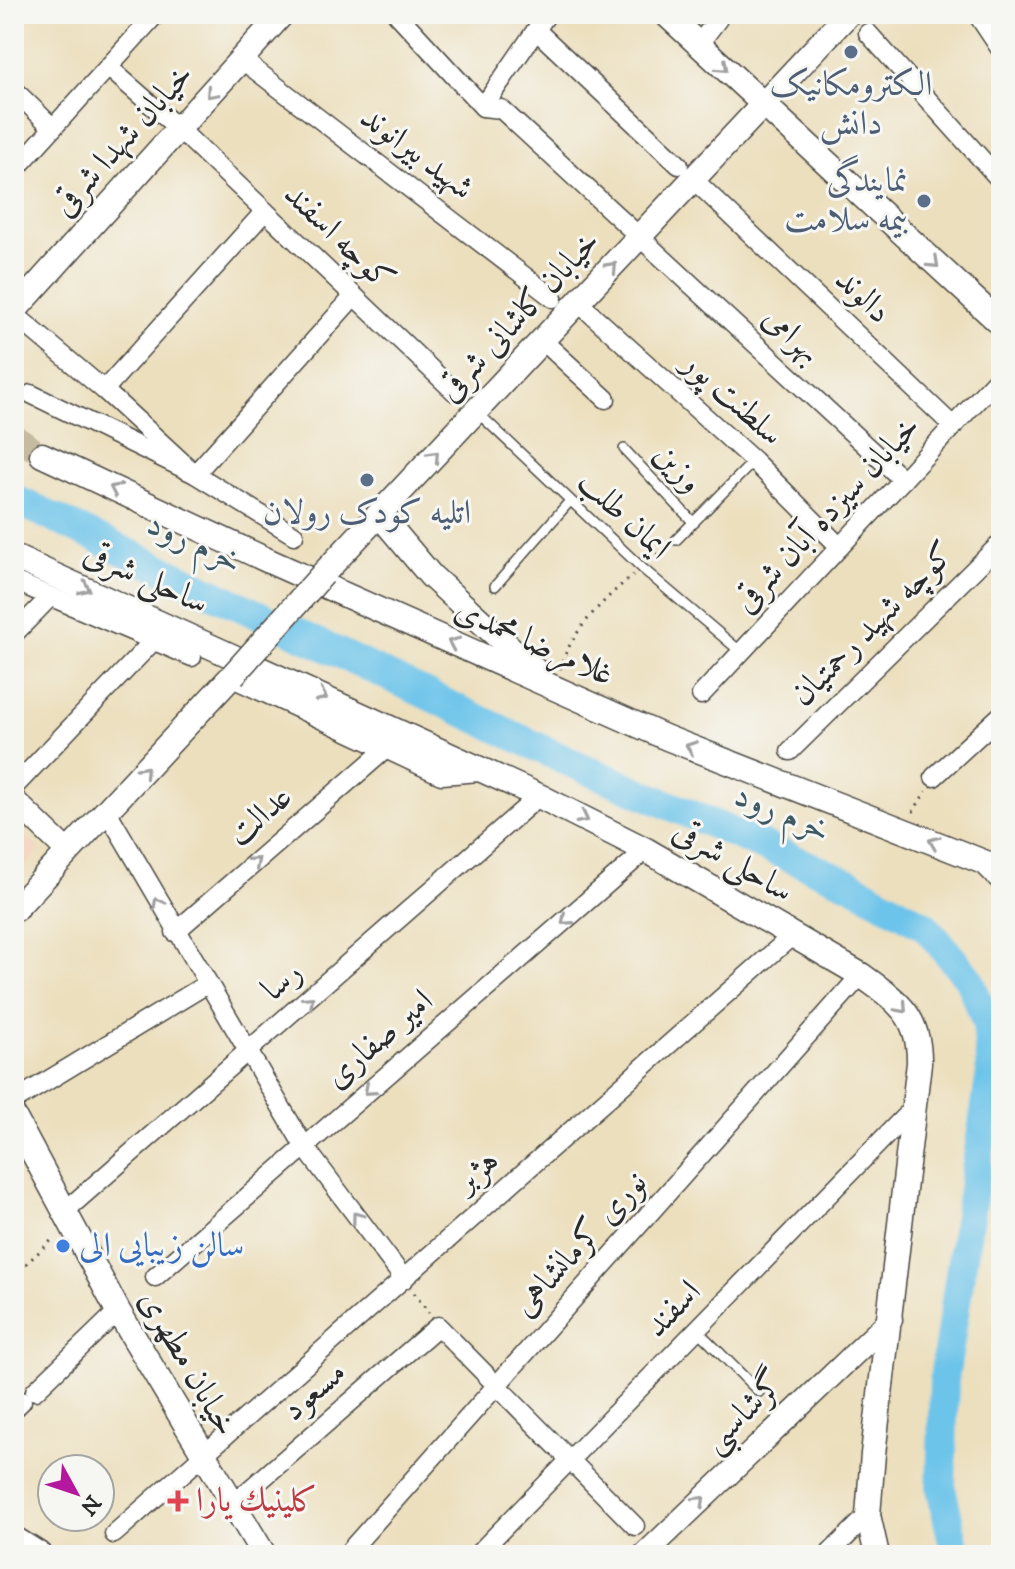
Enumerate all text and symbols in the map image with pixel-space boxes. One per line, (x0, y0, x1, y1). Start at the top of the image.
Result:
marker: الکترومکانیک دانش (842, 43, 860, 61)
street label: خیابان شهدا شرقی (43, 55, 203, 225)
one-way arrow (714, 58, 728, 72)
place label: الکترومکانیک دانش (770, 64, 932, 145)
one-way arrow (207, 83, 221, 98)
street label: شهید بیرانوند (352, 97, 482, 209)
place label: نمایندگی بیمه سلامت (784, 154, 908, 241)
street label: کوچه اسفند (274, 174, 404, 301)
marker: نمایندگی بیمه سلامت (915, 192, 933, 210)
street label: خیابان کاشانی شرقی (429, 221, 609, 411)
one-way arrow (925, 253, 940, 267)
street label: دالوند (826, 259, 900, 333)
one-way arrow (602, 262, 617, 276)
street label: بهرامی (753, 297, 831, 373)
street label: سلطنت پور (670, 341, 792, 457)
street label: خیابان سیزده آبان شرقی (725, 406, 929, 622)
street label: وزین (644, 434, 712, 502)
one-way arrow (424, 451, 439, 465)
street label: ایمان طلب (568, 461, 680, 569)
marker: اتلیه کودک رولان (358, 471, 376, 489)
one-way arrow (108, 483, 123, 499)
place label: اتلیه کودک رولان (263, 492, 471, 534)
water label: خرم رود (137, 501, 250, 591)
street label: ساحلی شرقی (76, 532, 215, 626)
street label: کوچه شهید رحمتیان (782, 533, 965, 716)
one-way arrow (77, 579, 92, 595)
street label: غلامرضا محمدی (447, 588, 620, 697)
one-way arrow (447, 637, 461, 653)
one-way arrow (314, 686, 329, 702)
one-way arrow (685, 740, 699, 757)
one-way arrow (134, 766, 149, 780)
water label: خرم رود (725, 773, 838, 860)
street label: عدالت (219, 776, 301, 856)
one-way arrow (574, 809, 589, 824)
street label: ساحلی شرقی (664, 810, 801, 914)
one-way arrow (928, 835, 942, 852)
one-way arrow (245, 858, 260, 872)
one-way arrow (152, 897, 168, 911)
one-way arrow (560, 910, 575, 925)
street label: رسا (253, 952, 311, 1010)
street label: امیر صفاری (316, 980, 442, 1098)
one-way arrow (299, 996, 314, 1010)
one-way arrow (892, 999, 907, 1013)
one-way arrow (364, 1080, 379, 1095)
street label: هژبر (444, 1140, 508, 1204)
street label: نوری کرمانشاهی (504, 1162, 656, 1326)
one-way arrow (352, 1211, 366, 1225)
place label: سالن زیبایی الی (79, 1225, 244, 1268)
marker: سالن زیبایی الی (54, 1237, 72, 1255)
street label: اسفند (636, 1271, 710, 1347)
street label: خیابان مطهری (129, 1282, 247, 1444)
street label: مسعود (273, 1352, 355, 1430)
street label: گرشاسبی (691, 1360, 798, 1465)
north arrow (36, 1453, 116, 1533)
place label: كلينيك يارا (196, 1480, 318, 1522)
text: N (74, 1489, 106, 1520)
marker: كلينيك يارا (167, 1490, 189, 1512)
one-way arrow (691, 1496, 705, 1510)

